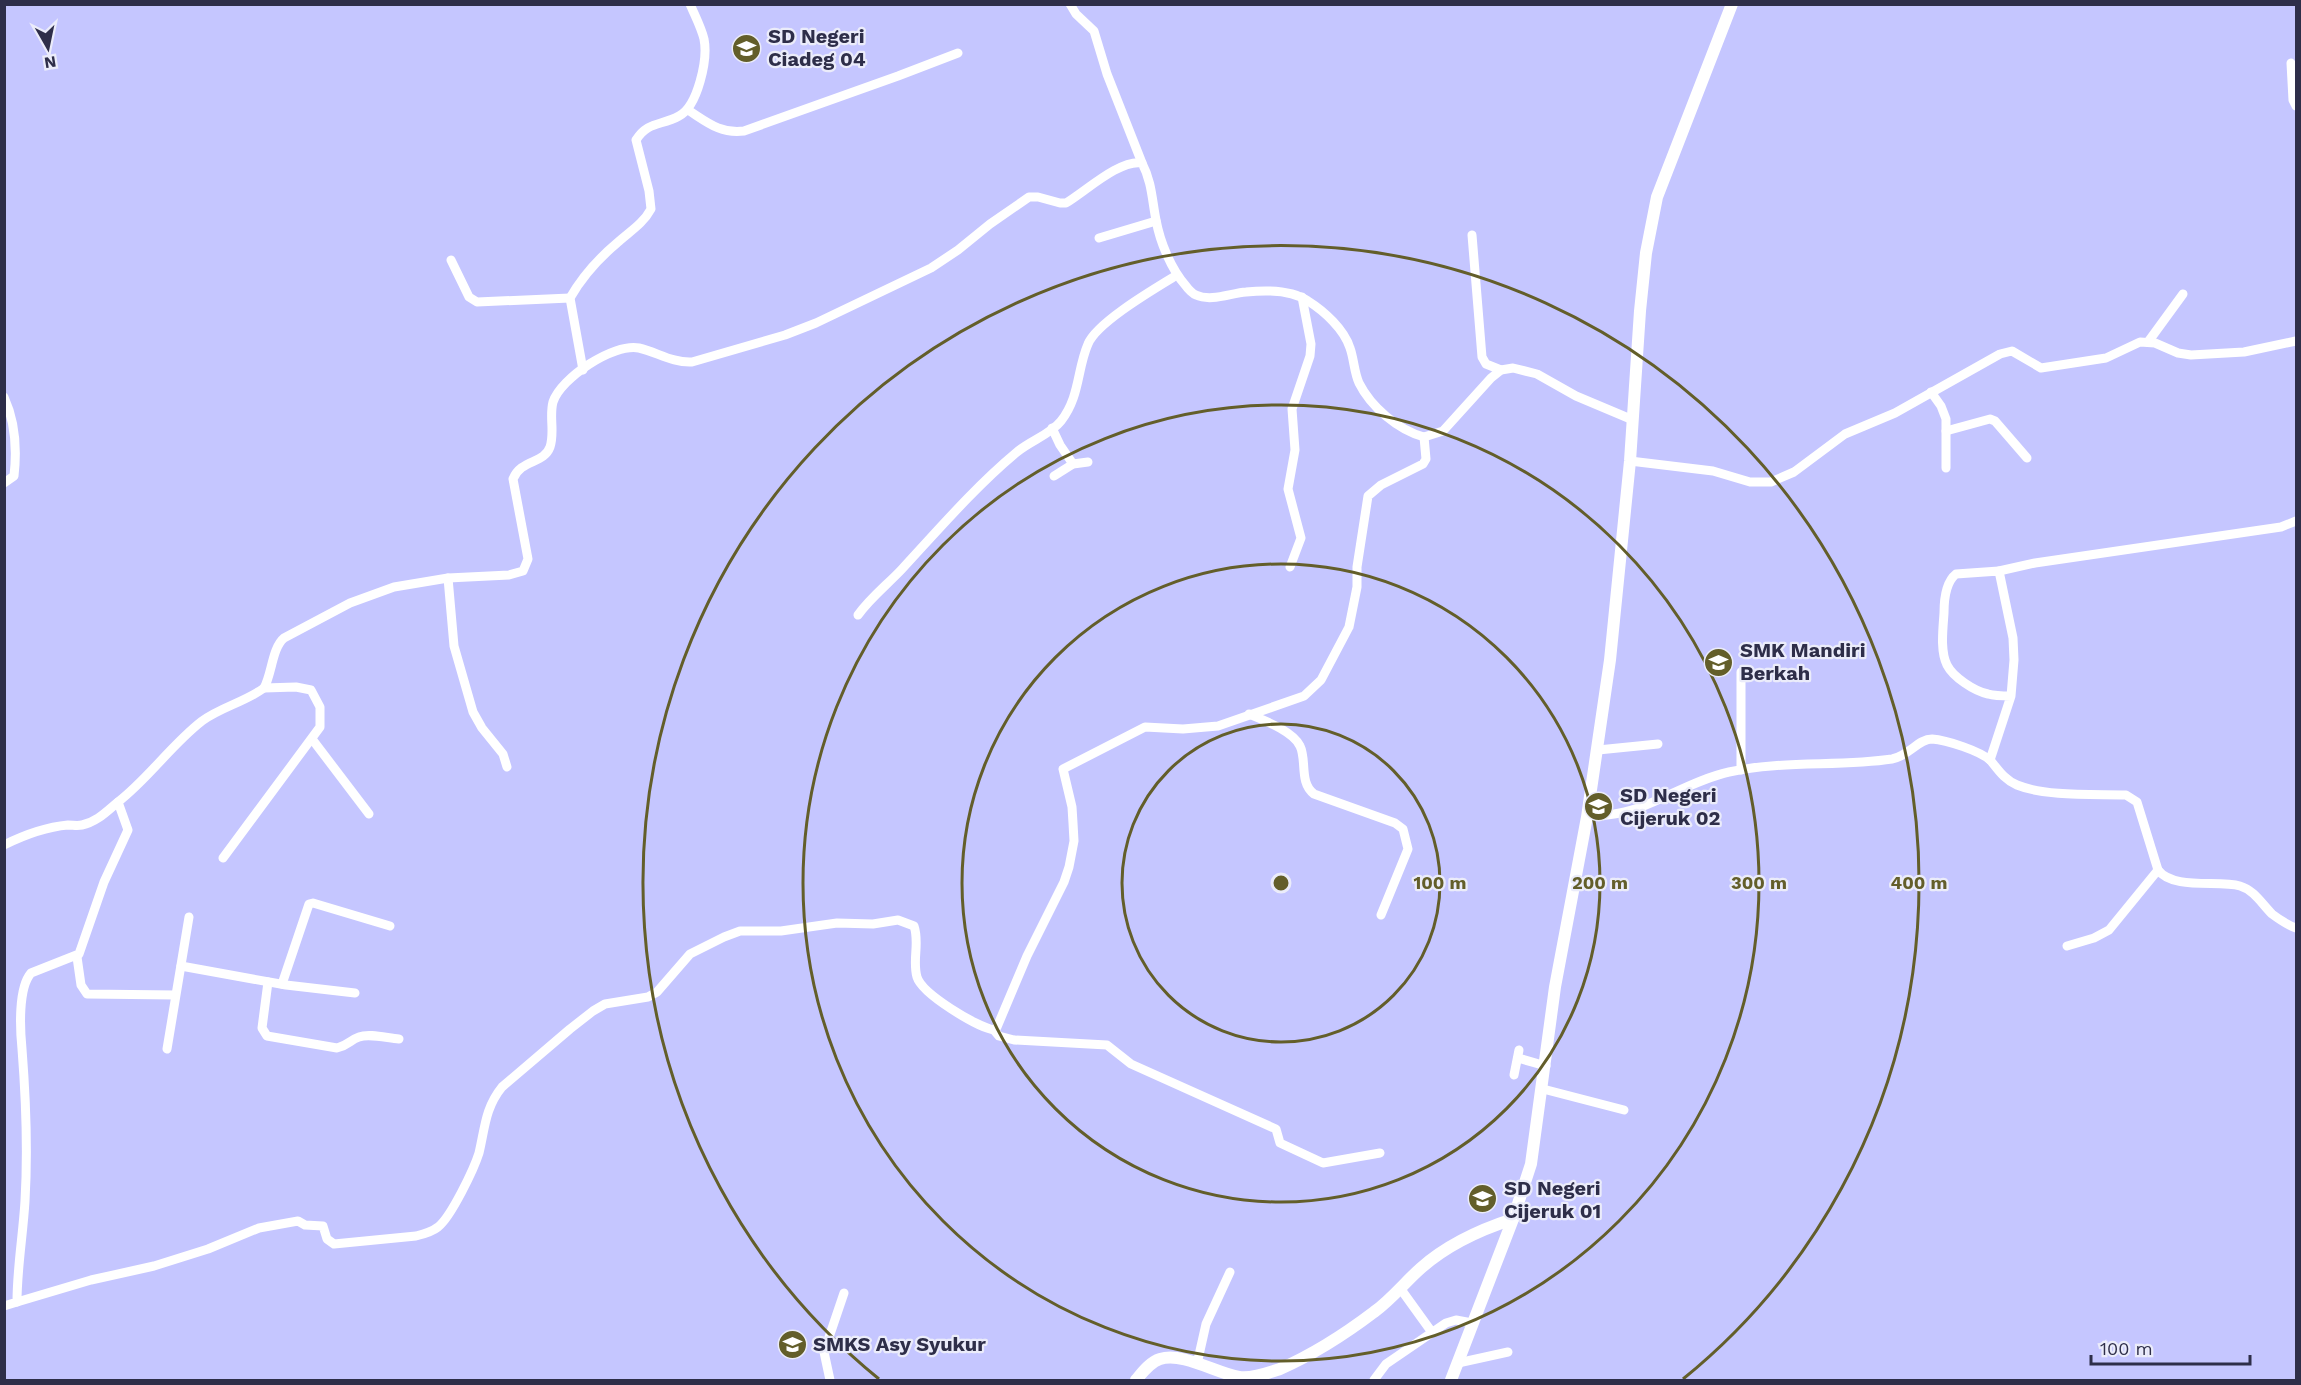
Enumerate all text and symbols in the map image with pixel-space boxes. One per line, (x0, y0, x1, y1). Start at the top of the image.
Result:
north arrow (18, 18, 78, 78)
place label: SD Negeri Ciadeg 04 (768, 24, 866, 71)
school or university icon: SD Negeri Ciadeg 04 (731, 32, 763, 64)
text: N (43, 52, 58, 73)
place label: SMK Mandiri Berkah (1740, 638, 1866, 685)
school or university icon: SMK Mandiri Berkah (1703, 646, 1735, 678)
place label: SD Negeri Cijeruk 02 (1620, 783, 1721, 830)
school or university icon: SD Negeri Cijeruk 02 (1583, 790, 1615, 822)
text: 100 m (1413, 872, 1467, 893)
text: 200 m (1572, 872, 1628, 893)
text: 300 m (1731, 872, 1787, 893)
text: 400 m (1891, 872, 1947, 893)
centre of rings (1271, 873, 1291, 893)
place label: SD Negeri Cijeruk 01 (1504, 1176, 1601, 1223)
school or university icon: SD Negeri Cijeruk 01 (1467, 1183, 1499, 1215)
school or university icon: SMKS Asy Syukur (776, 1328, 808, 1360)
scale bar (2091, 1328, 2250, 1366)
place label: SMKS Asy Syukur (813, 1332, 986, 1356)
text: 100 m (2100, 1338, 2153, 1359)

